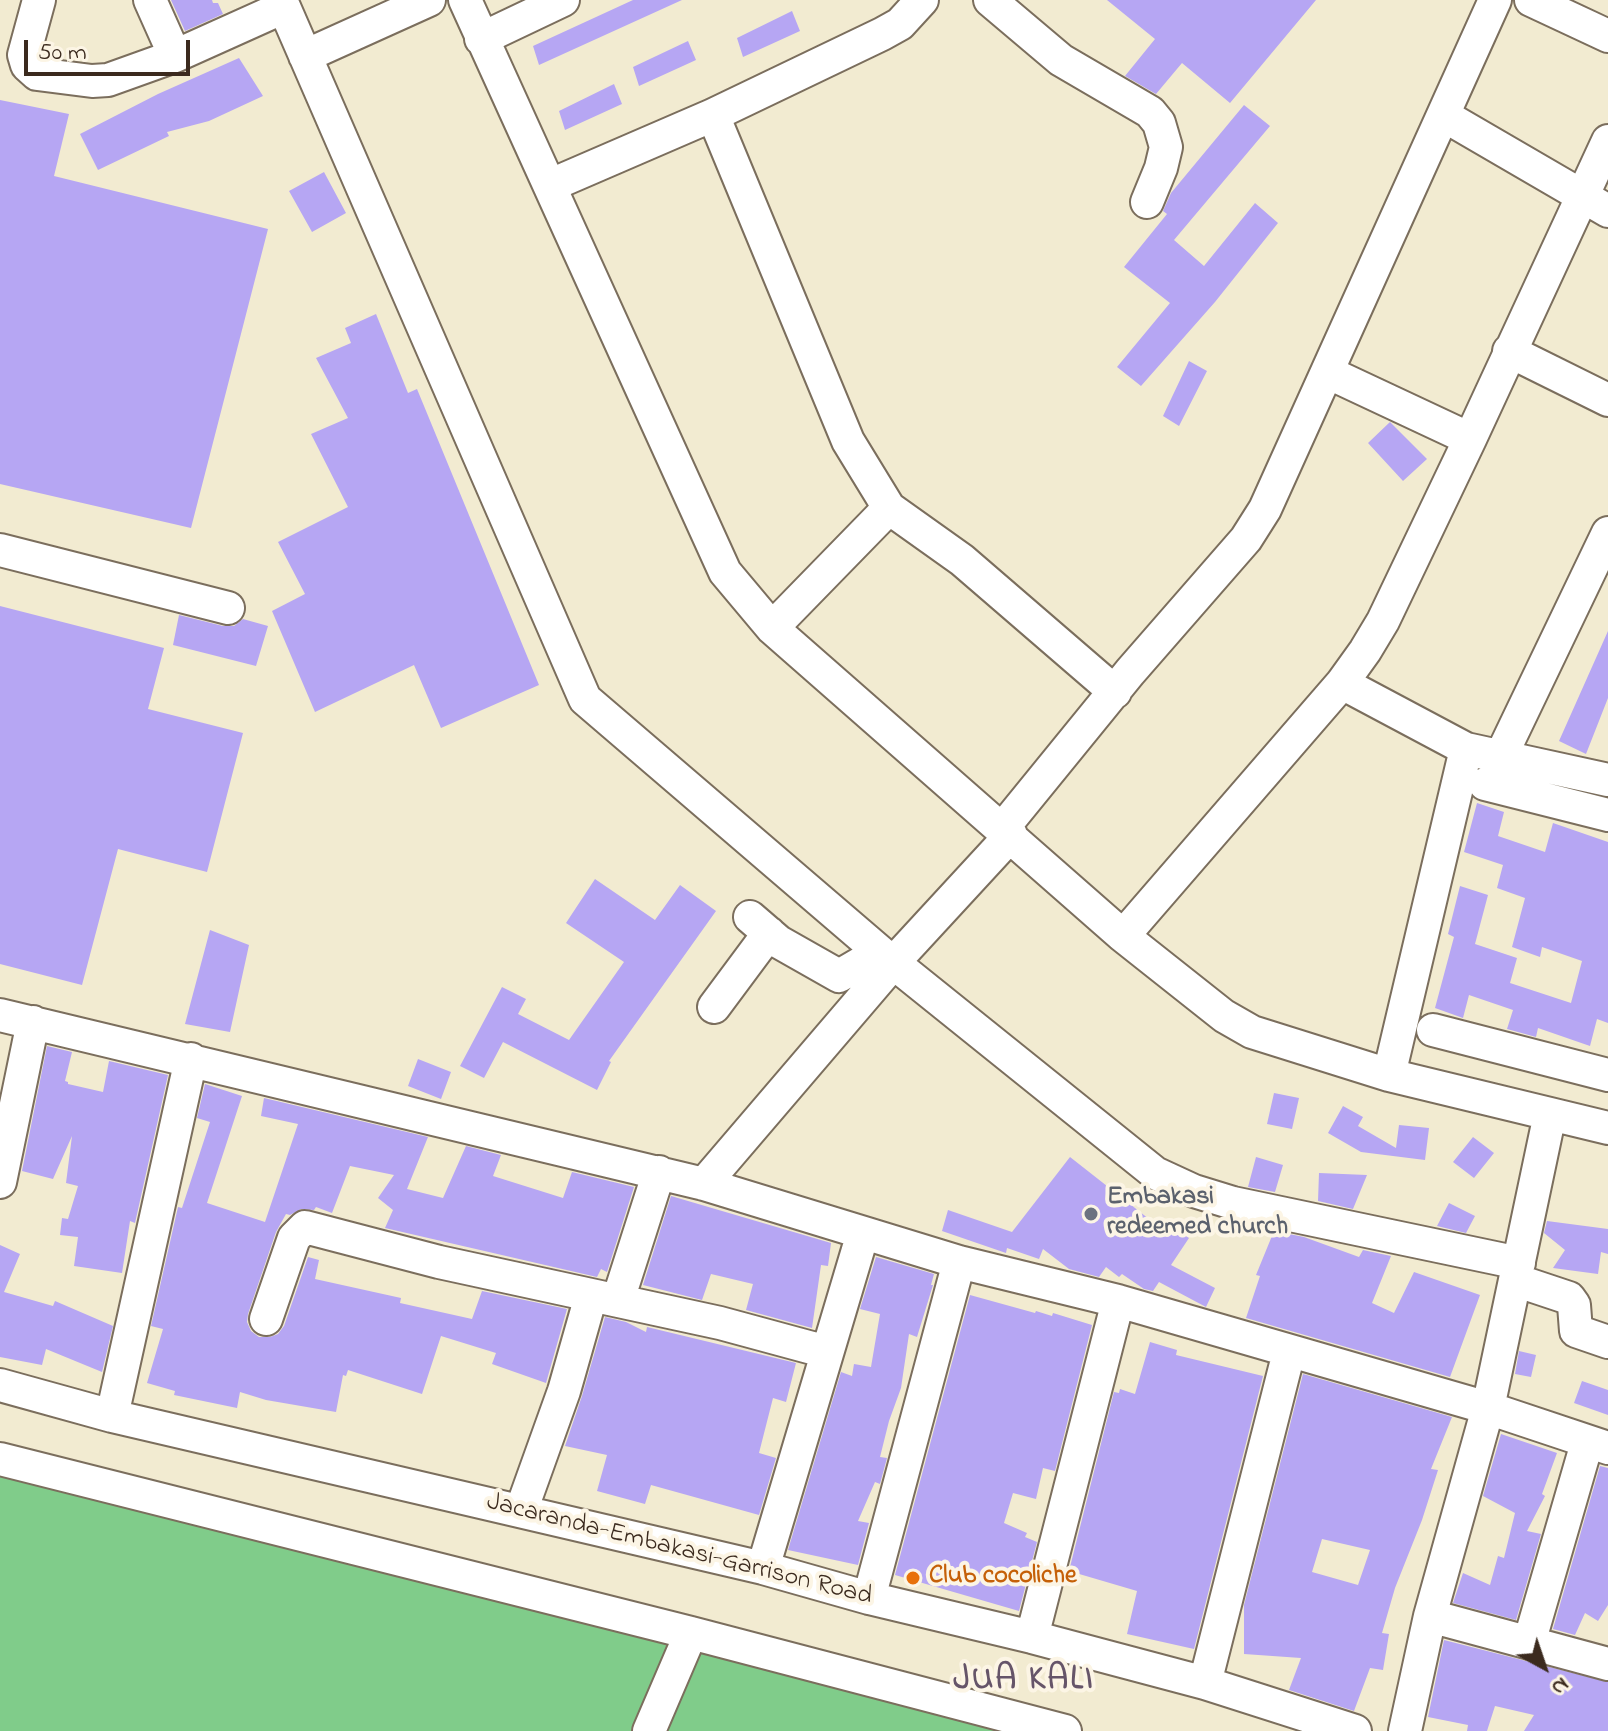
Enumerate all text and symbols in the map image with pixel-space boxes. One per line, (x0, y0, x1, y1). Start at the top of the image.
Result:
scale bar (28, 24, 194, 74)
text: 50 m (38, 36, 87, 71)
place label: Embakasi redeemed church (1107, 1183, 1288, 1244)
marker: Embakasi redeemed church (1082, 1205, 1100, 1223)
street label: Jacaranda-Embakasi-Garrison Road (483, 1488, 875, 1614)
place label: Club cocoliche (929, 1562, 1077, 1594)
marker: Club cocoliche (904, 1569, 922, 1587)
north arrow (1504, 1627, 1584, 1707)
district label: JUA KALI (953, 1662, 1095, 1702)
text: N (1543, 1668, 1575, 1702)

